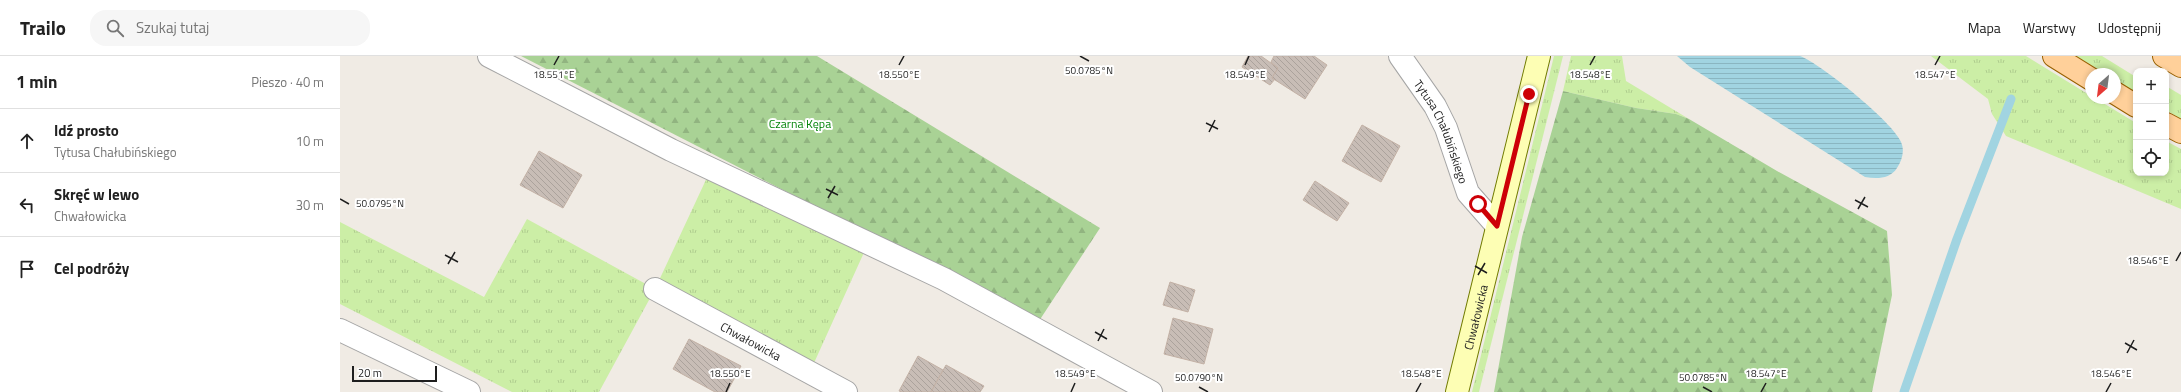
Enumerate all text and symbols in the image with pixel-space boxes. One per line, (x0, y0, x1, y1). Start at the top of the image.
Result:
search box (90, 10, 370, 46)
text: Trailo (20, 13, 66, 42)
text: Szukaj tutaj (136, 16, 209, 39)
icon: search (104, 17, 126, 39)
text: Mapa (1968, 17, 2001, 38)
text: Warstwy (2023, 17, 2076, 38)
text: Udostępnij (2098, 17, 2161, 38)
text: 50.0785°N (1065, 63, 1113, 78)
text: 18.551°E (533, 67, 575, 82)
text: 18.550°E (878, 67, 920, 82)
text: 18.549°E (1224, 67, 1266, 82)
text: 18.548°E (1569, 67, 1611, 82)
text: 18.547°E (1914, 67, 1956, 82)
north arrow (2085, 68, 2121, 104)
map controls (2133, 68, 2169, 176)
button: + (2133, 68, 2169, 104)
text: 1 min (16, 69, 57, 95)
text: Pieszo · 40 m (251, 72, 324, 92)
street label: Tytusa Chałubińskiego (1410, 75, 1474, 186)
route end (1520, 85, 1538, 103)
button: − (2133, 104, 2169, 140)
park label: Czarna Kępa (769, 114, 831, 133)
text: Idź prosto (54, 119, 119, 142)
icon: ahead (16, 130, 38, 152)
text: 10 m (296, 131, 324, 151)
button: locate (2133, 140, 2169, 176)
text: Tytusa Chałubińskiego (54, 142, 177, 162)
text: Skręć w lewo (54, 183, 139, 206)
icon: left (16, 194, 38, 216)
text: 30 m (296, 195, 324, 215)
route start (1469, 195, 1487, 213)
text: 50.0795°N (356, 196, 404, 211)
text: Chwałowicka (54, 206, 126, 226)
text: 18.546°E (2127, 253, 2169, 268)
text: Cel podróży (54, 257, 129, 280)
icon: arrive (16, 258, 38, 280)
street label: Chwałowicka (1458, 282, 1492, 352)
street label: Chwałowicka (717, 317, 785, 365)
scale bar (352, 364, 437, 383)
text: 20 m (358, 365, 382, 381)
text: 18.550°E (709, 366, 751, 381)
text: 18.549°E (1054, 366, 1096, 381)
text: 18.548°E (1400, 366, 1442, 381)
text: 18.547°E (1745, 366, 1787, 381)
text: 18.546°E (2090, 366, 2132, 381)
text: 50.0790°N (1175, 370, 1223, 385)
text: 50.0785°N (1679, 370, 1727, 385)

